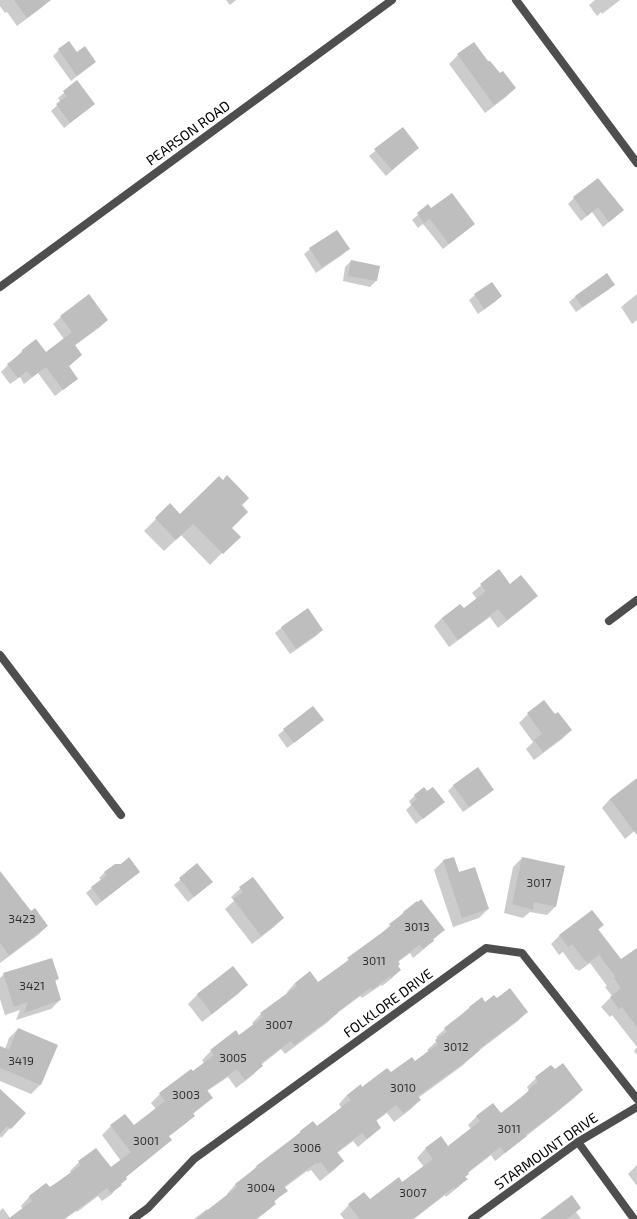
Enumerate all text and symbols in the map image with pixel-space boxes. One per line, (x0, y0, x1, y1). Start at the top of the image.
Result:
street label: PEARSON ROAD (142, 96, 233, 169)
house number: 3017 (527, 875, 551, 889)
house number: 3423 (8, 911, 36, 925)
house number: 3013 (404, 919, 430, 933)
house number: 3011 (362, 953, 386, 967)
street label: FOLKLORE DRIVE (340, 964, 436, 1041)
house number: 3421 (19, 978, 45, 992)
house number: 3007 (265, 1017, 293, 1031)
house number: 3012 (443, 1039, 469, 1053)
house number: 3005 (219, 1050, 247, 1064)
house number: 3419 (8, 1053, 34, 1067)
house number: 3010 (390, 1080, 416, 1094)
house number: 3003 (172, 1087, 200, 1101)
street label: STARMOUNT DRIVE (491, 1108, 601, 1193)
house number: 3011 (497, 1121, 521, 1135)
house number: 3001 (133, 1133, 159, 1147)
house number: 3006 (293, 1140, 321, 1154)
house number: 3004 (247, 1180, 275, 1194)
house number: 3007 (399, 1185, 427, 1199)

